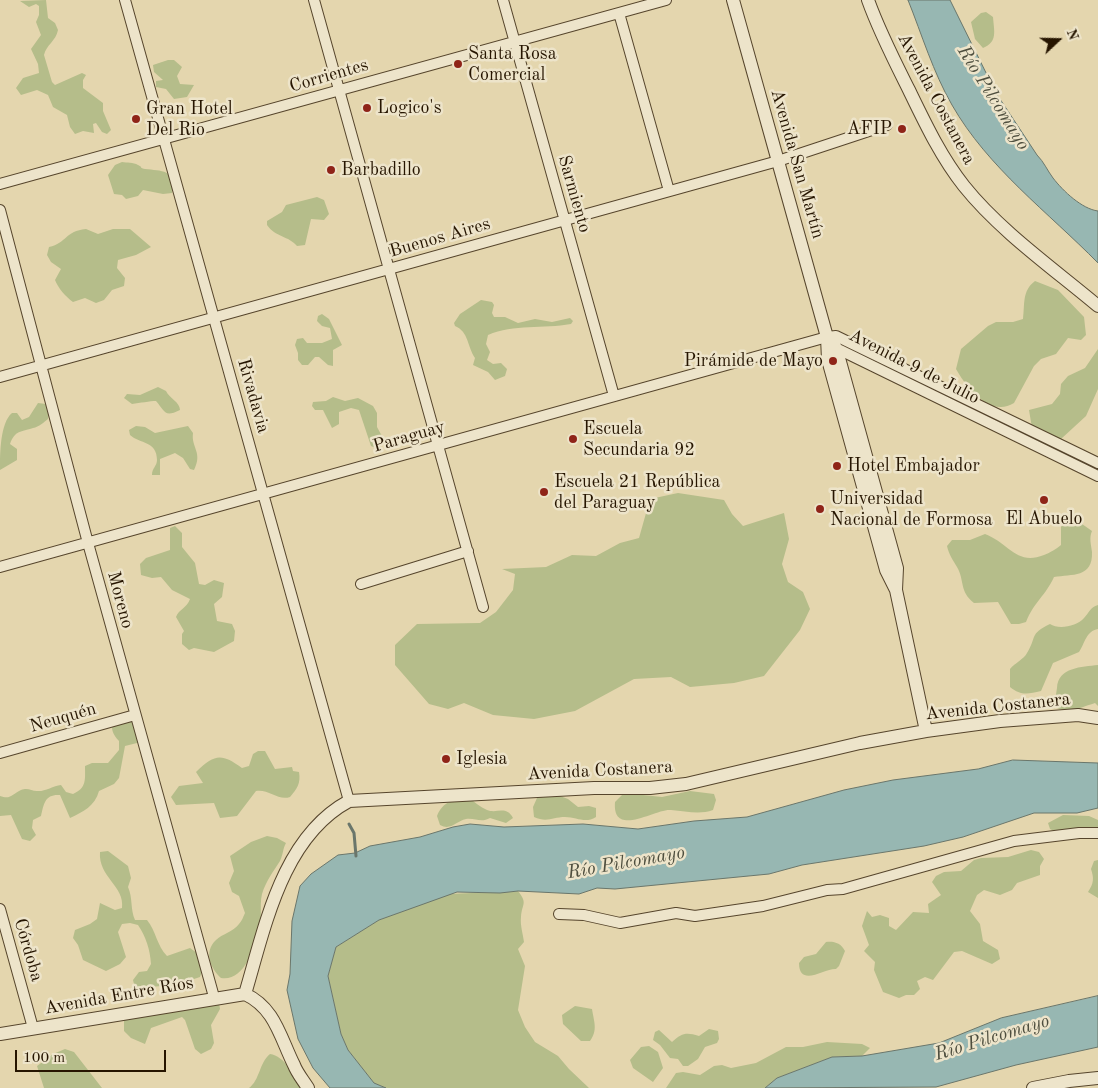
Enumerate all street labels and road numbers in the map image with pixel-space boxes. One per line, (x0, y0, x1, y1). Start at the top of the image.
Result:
street label: Avenida Costanera (892, 30, 980, 168)
street label: Corrientes (287, 54, 371, 98)
street label: Avenida San Martín (765, 87, 829, 241)
street label: Sarmiento (553, 153, 595, 235)
street label: Buenos Aires (387, 213, 493, 263)
street label: Avenida 9 de Julio (845, 325, 983, 409)
street label: Rivadavia (232, 356, 274, 436)
street label: Paraguay (370, 416, 448, 458)
street label: Moreno (102, 569, 138, 631)
street label: Avenida Costanera (924, 689, 1072, 725)
street label: Neuquén (27, 698, 99, 738)
street label: Avenida Costanera (527, 756, 673, 786)
street label: Córdoba (9, 916, 47, 984)
street label: Avenida Entre Ríos (43, 972, 195, 1020)

